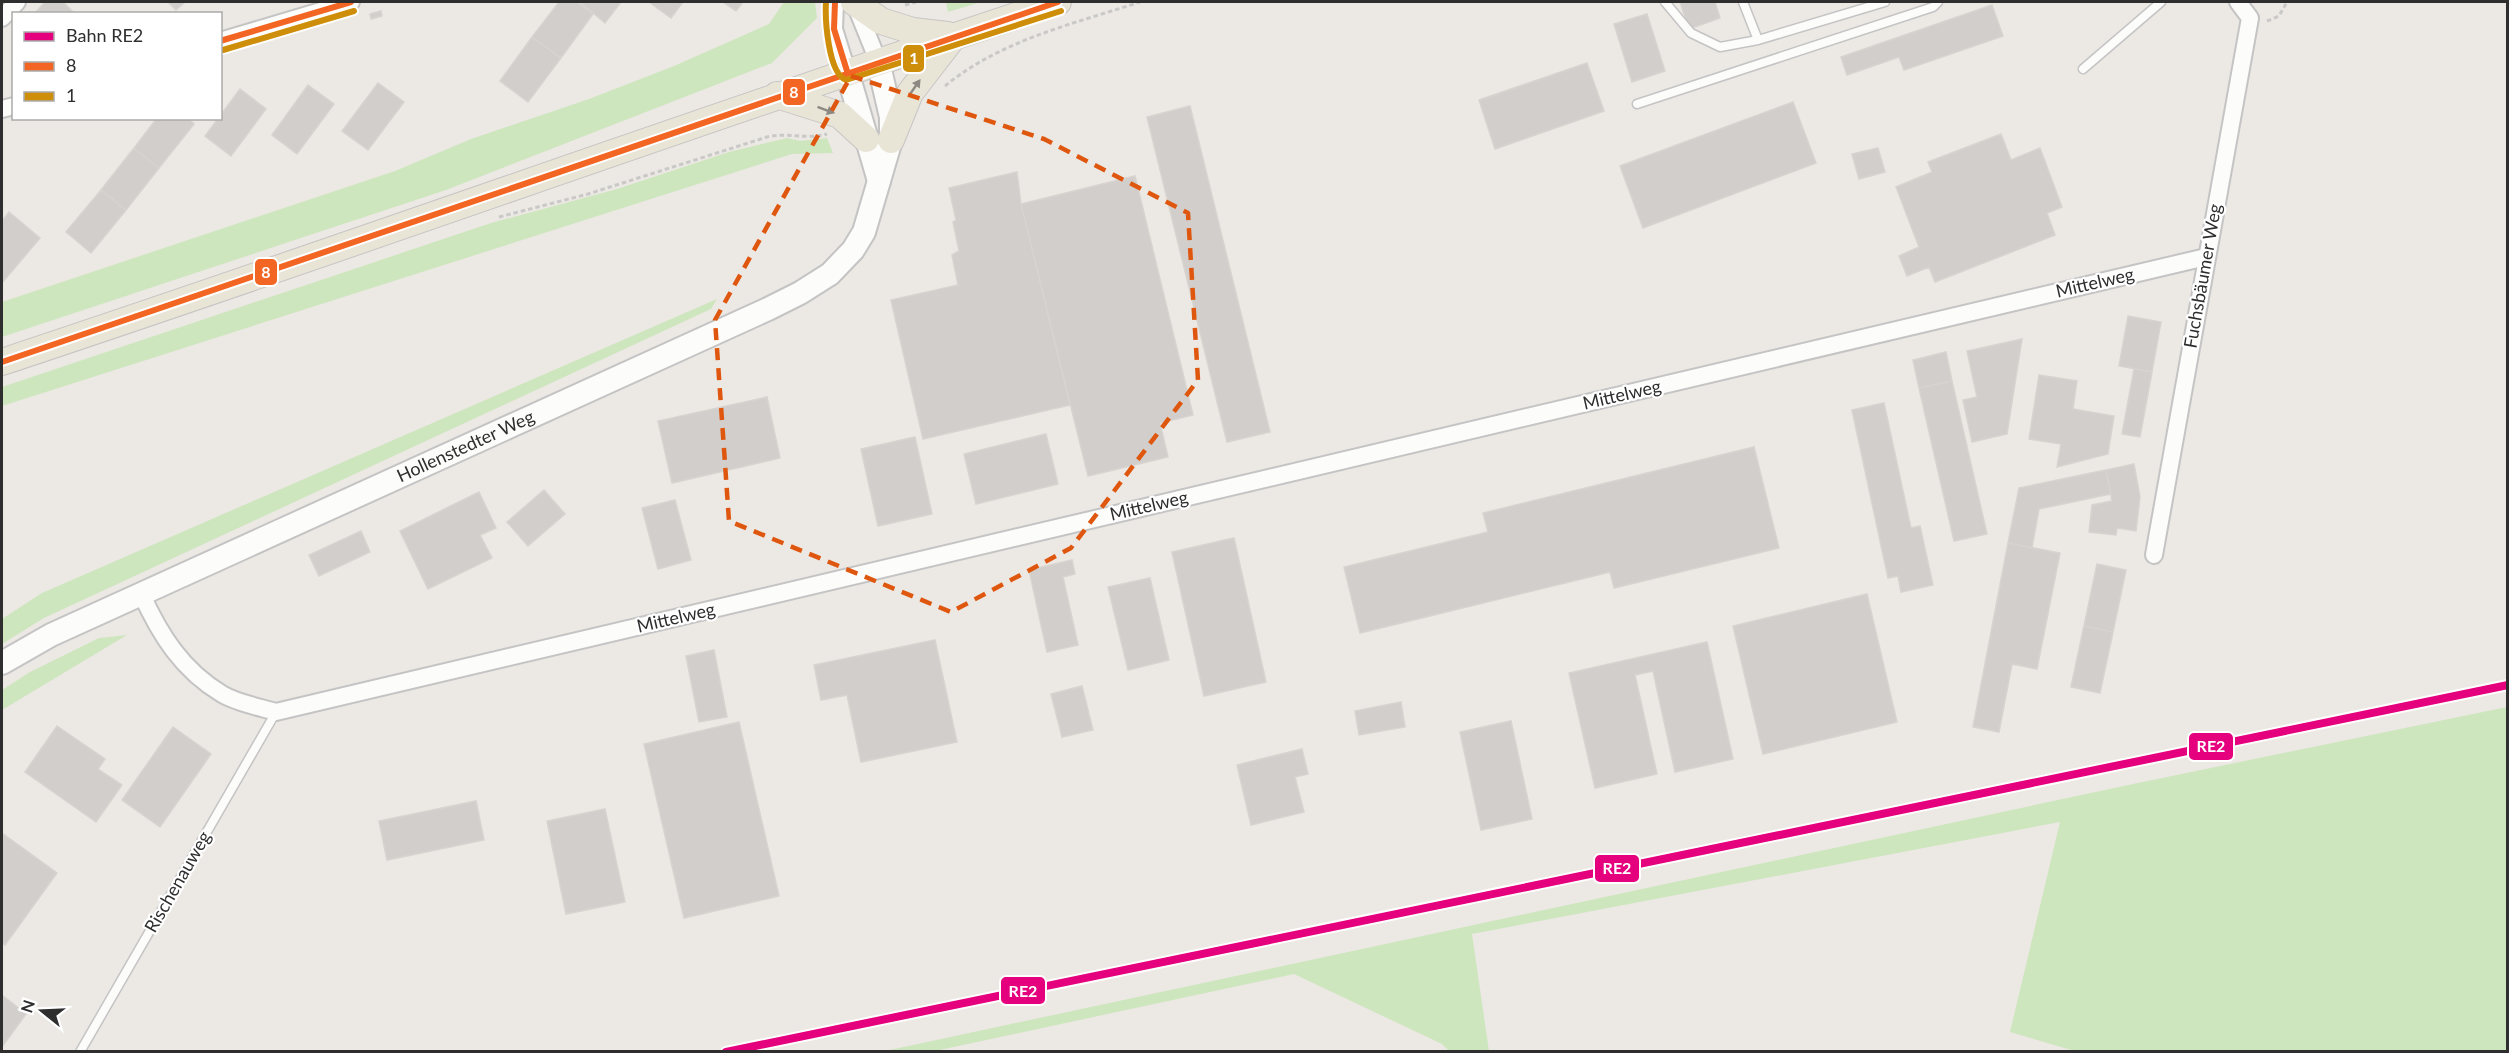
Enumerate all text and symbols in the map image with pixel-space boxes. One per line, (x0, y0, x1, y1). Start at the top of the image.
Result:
legend (12, 12, 222, 120)
text: Bahn RE2 (66, 24, 143, 46)
line badge: 1 (902, 44, 925, 73)
text: 1 (909, 48, 919, 67)
text: 8 (66, 54, 76, 76)
line badge: 8 (782, 78, 806, 106)
one-way arrow (909, 79, 920, 95)
text: 8 (789, 82, 799, 101)
text: 1 (66, 84, 76, 106)
one-way arrow (817, 105, 835, 115)
street label: Fuchsbäumer Weg (2178, 202, 2226, 350)
line badge: 8 (254, 258, 278, 286)
text: 8 (261, 262, 271, 281)
street label: Mittelweg (2053, 262, 2136, 302)
street label: Mittelweg (1580, 374, 1663, 414)
street label: Hollenstedter Weg (393, 405, 537, 486)
street label: Mittelweg (1107, 485, 1190, 525)
street label: Mittelweg (634, 597, 717, 637)
line badge: RE2 (2188, 732, 2234, 761)
text: RE2 (2197, 736, 2225, 755)
street label: Rischenauweg (139, 827, 215, 936)
line badge: RE2 (1594, 854, 1640, 883)
text: RE2 (1603, 858, 1631, 877)
line badge: RE2 (1000, 976, 1046, 1005)
north arrow (12, 981, 72, 1041)
text: RE2 (1009, 981, 1037, 1000)
text: N (16, 997, 38, 1015)

